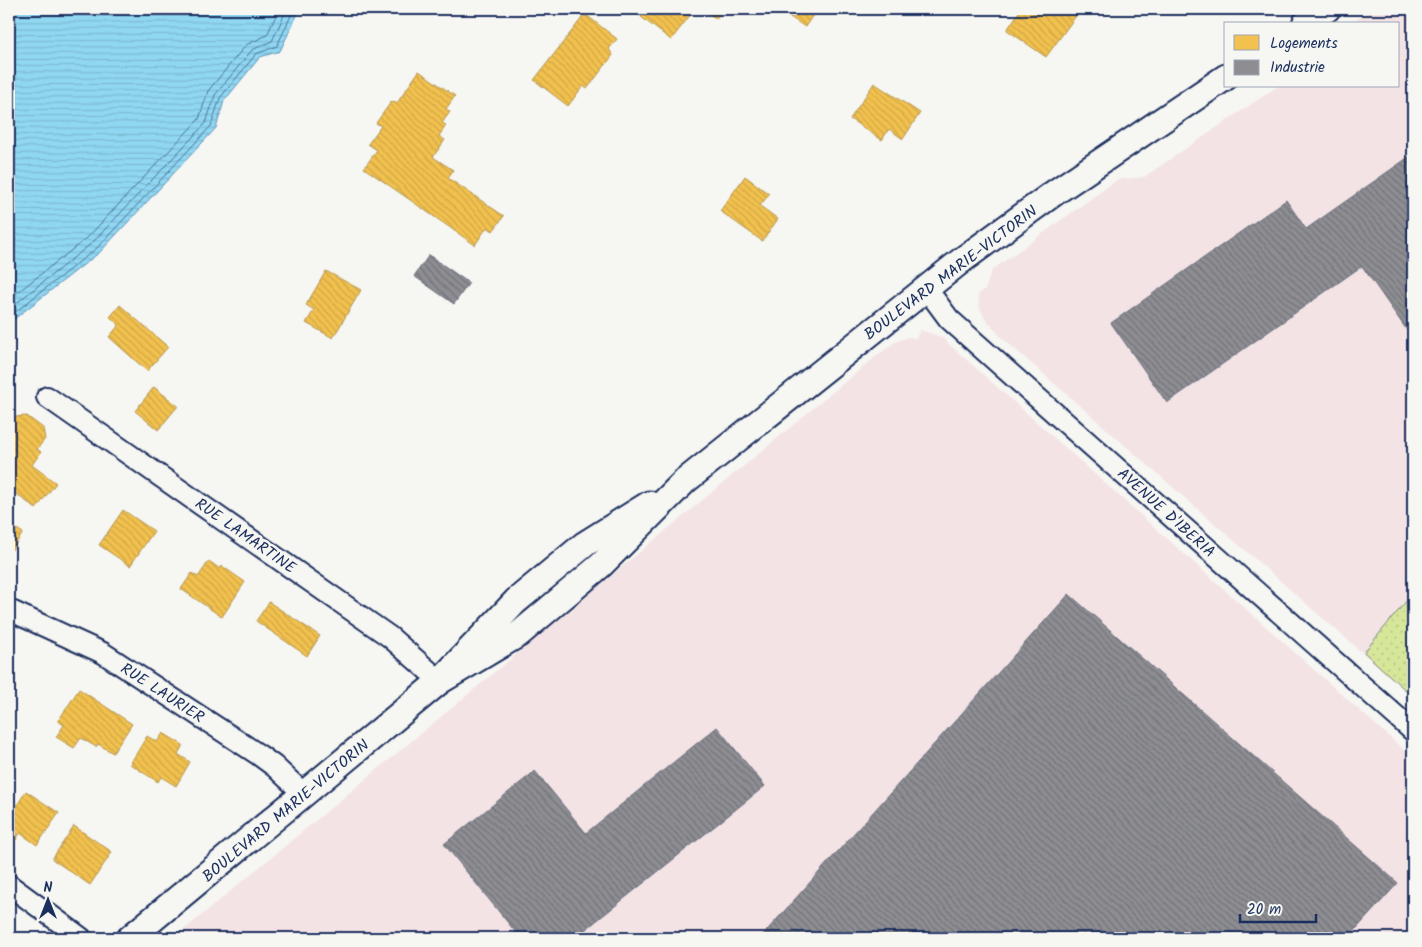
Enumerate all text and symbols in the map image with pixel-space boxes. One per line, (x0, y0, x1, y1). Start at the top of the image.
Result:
legend (1224, 22, 1400, 88)
text: Logements (1270, 32, 1338, 56)
text: Industrie (1270, 56, 1325, 80)
street label: BOULEVARD MARIE-VICTORIN (859, 199, 1043, 347)
street label: AVENUE D'IBERIA (1111, 462, 1221, 564)
street label: RUE LAMARTINE (189, 492, 301, 581)
street label: RUE LAURIER (115, 657, 209, 730)
street label: BOULEVARD MARIE-VICTORIN (197, 733, 375, 889)
north arrow (22, 874, 72, 924)
text: N (44, 877, 53, 899)
scale bar (1240, 892, 1316, 924)
text: 20 m (1247, 898, 1281, 922)

